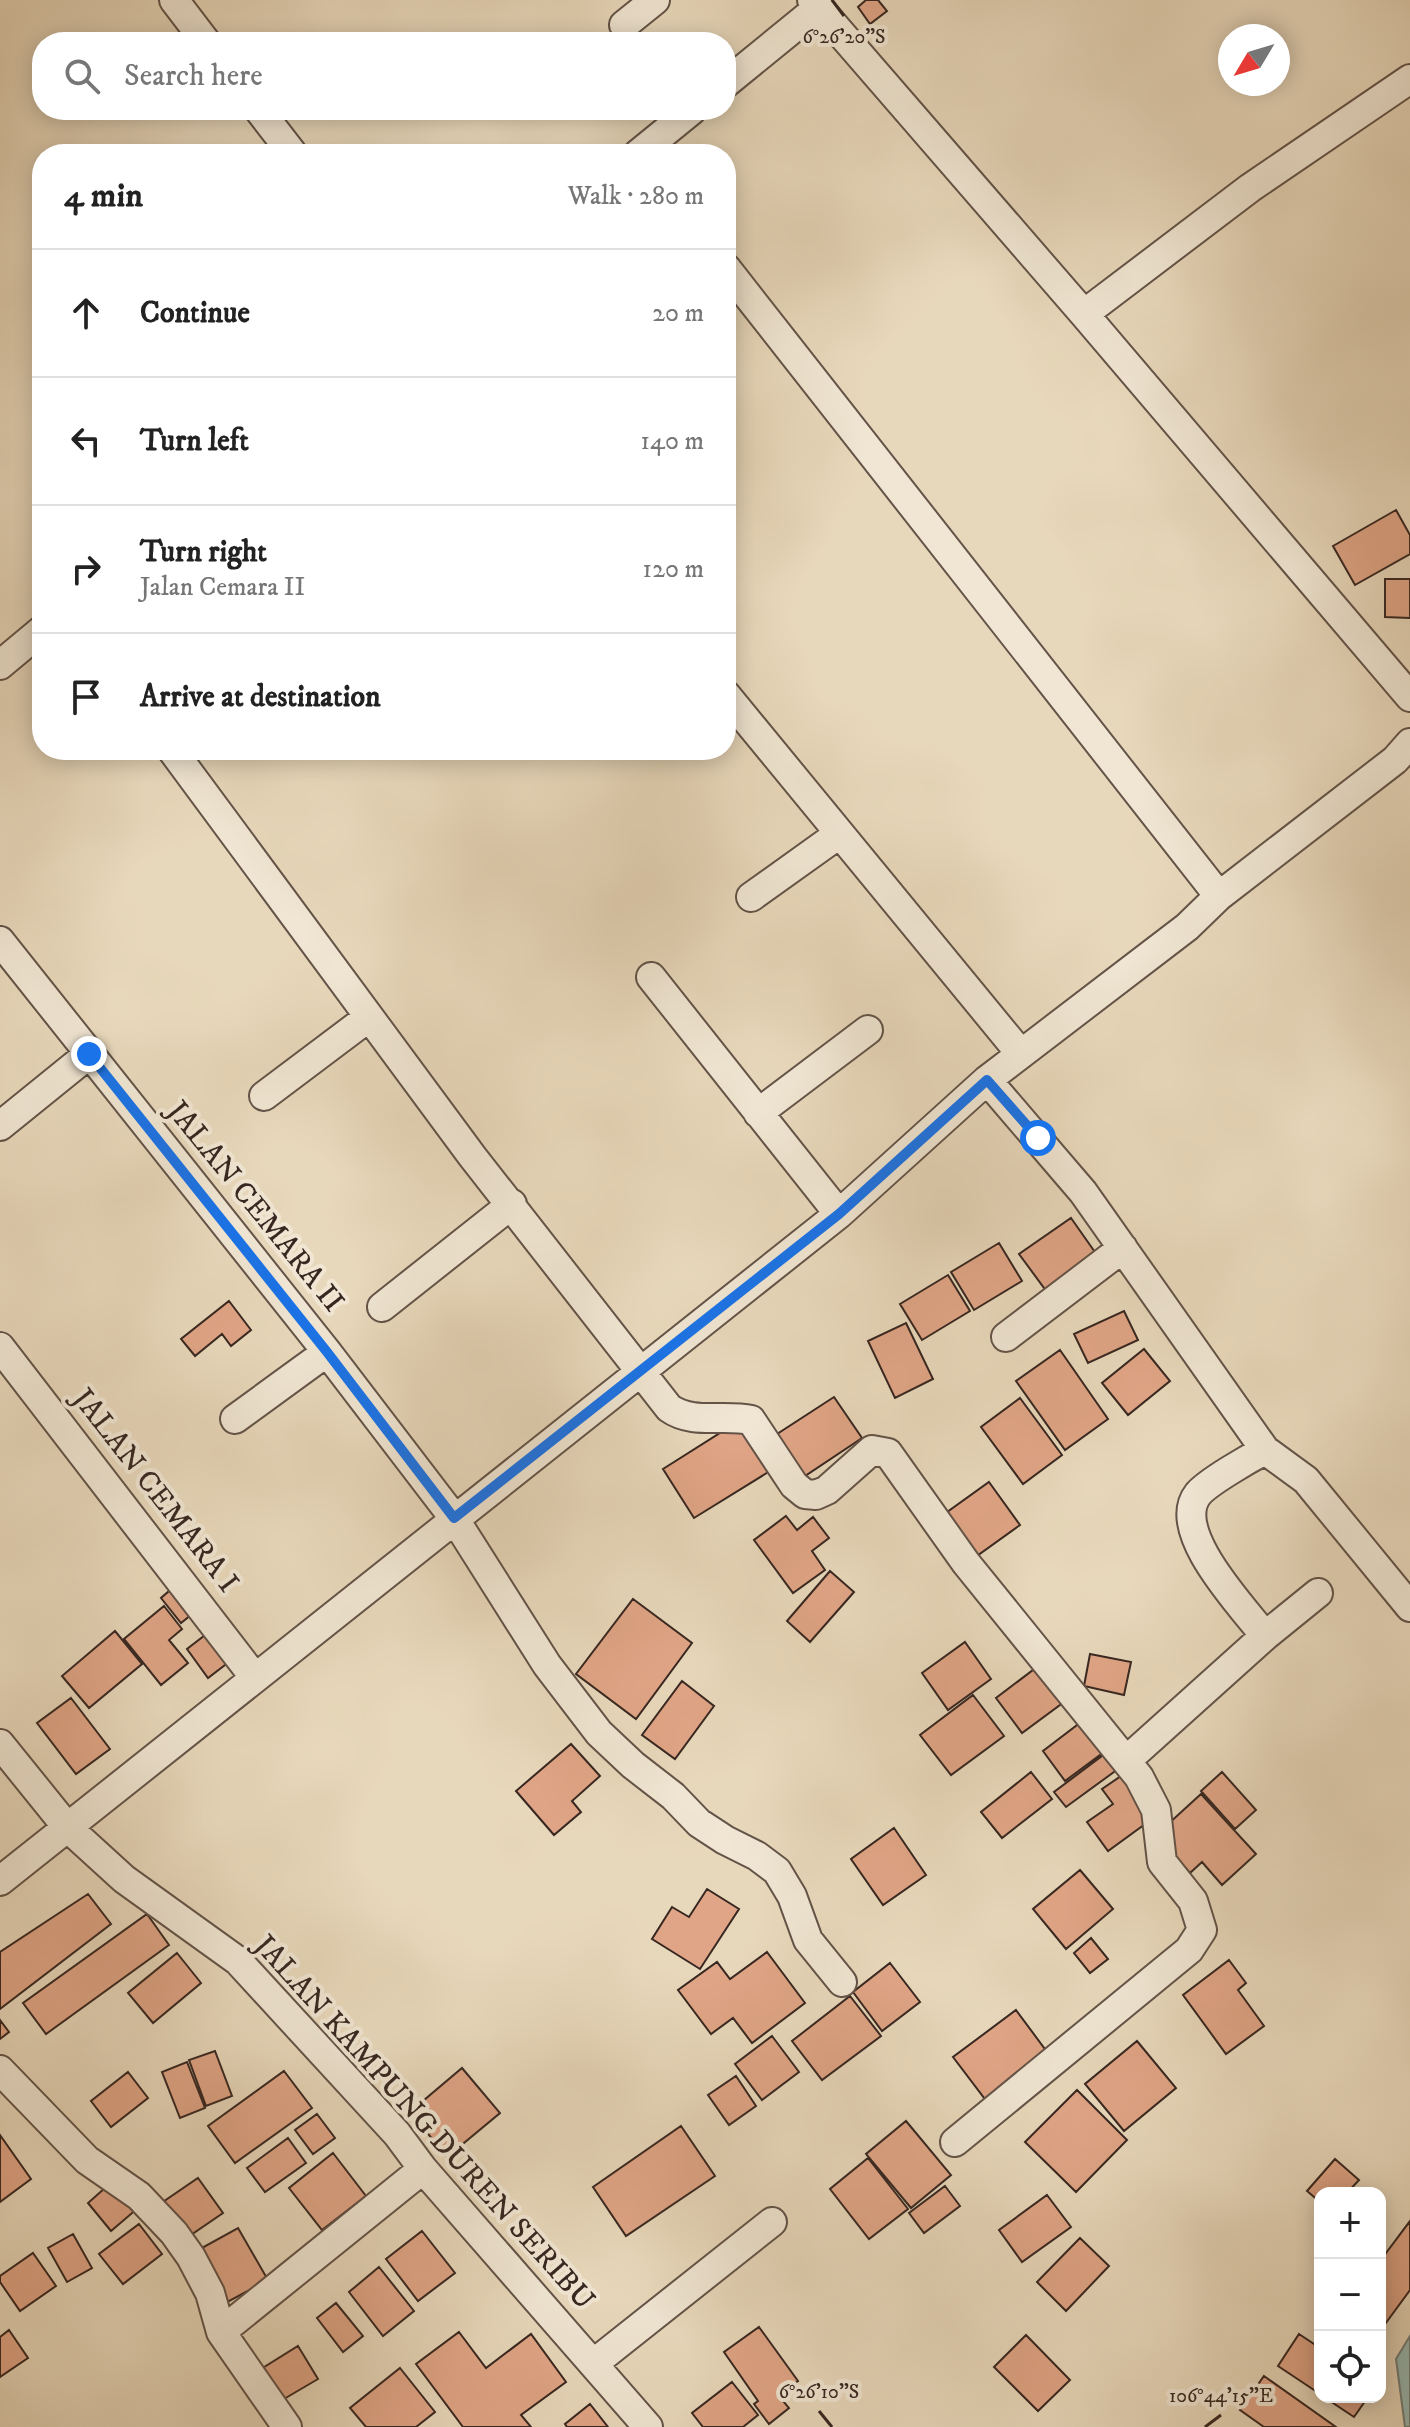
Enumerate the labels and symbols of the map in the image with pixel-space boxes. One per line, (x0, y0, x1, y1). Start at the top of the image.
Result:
north arrow (1218, 24, 1290, 96)
text: 6°26'20"S (802, 25, 886, 50)
route end (71, 1036, 107, 1072)
street label: JALAN CEMARA II (157, 1092, 351, 1320)
route start (1020, 1120, 1056, 1156)
street label: JALAN CEMARA I (62, 1379, 246, 1600)
street label: JALAN KAMPUNG DUREN SERIBU (244, 1926, 602, 2318)
text: 6°26'10"S (779, 2380, 859, 2405)
text: 106°44'15"E (1169, 2384, 1273, 2409)

